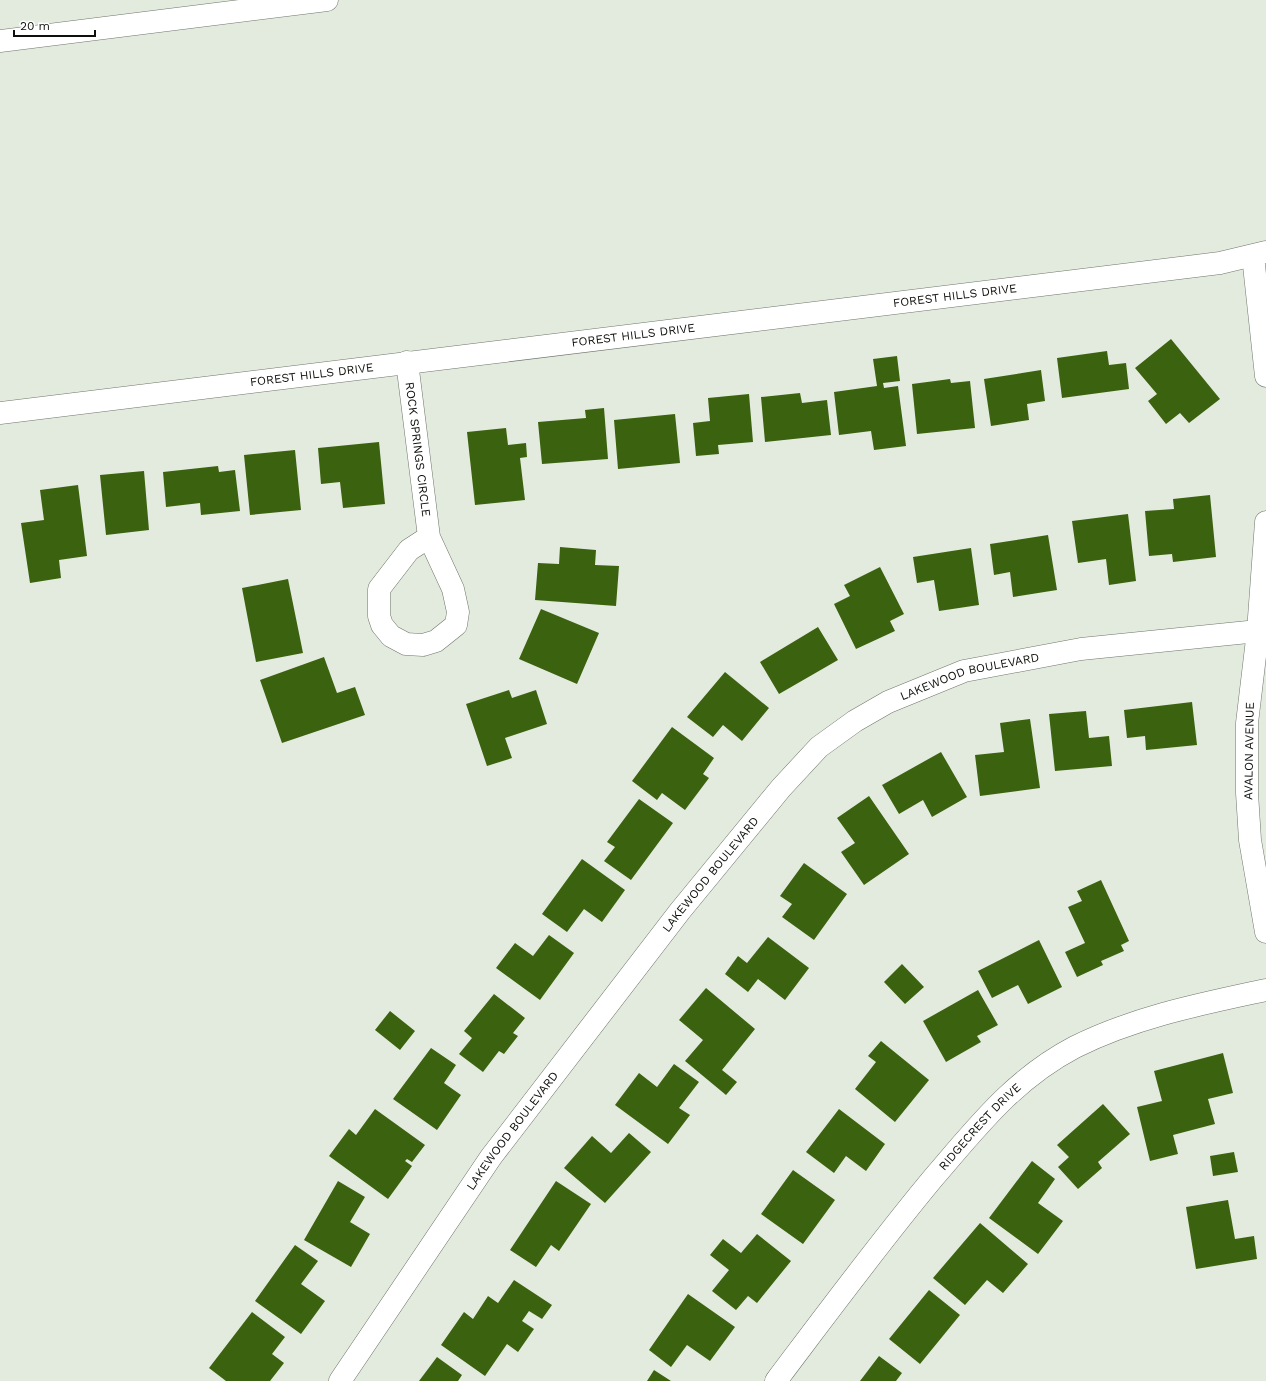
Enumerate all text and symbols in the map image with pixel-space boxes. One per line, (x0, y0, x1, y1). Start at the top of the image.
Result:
scale bar (14, 12, 95, 38)
text: 20 m (20, 19, 50, 33)
street label: FOREST HILLS DRIVE (892, 281, 1018, 310)
street label: FOREST HILLS DRIVE (571, 321, 696, 350)
street label: FOREST HILLS DRIVE (249, 360, 375, 389)
street label: ROCK SPRINGS CIRCLE (403, 381, 433, 518)
street label: LAKEWOOD BOULEVARD (898, 650, 1040, 703)
street label: AVALON AVENUE (1241, 702, 1257, 800)
street label: LAKEWOOD BOULEVARD (659, 814, 762, 935)
street label: LAKEWOOD BOULEVARD (464, 1069, 561, 1193)
street label: RIDGECREST DRIVE (936, 1080, 1024, 1173)

